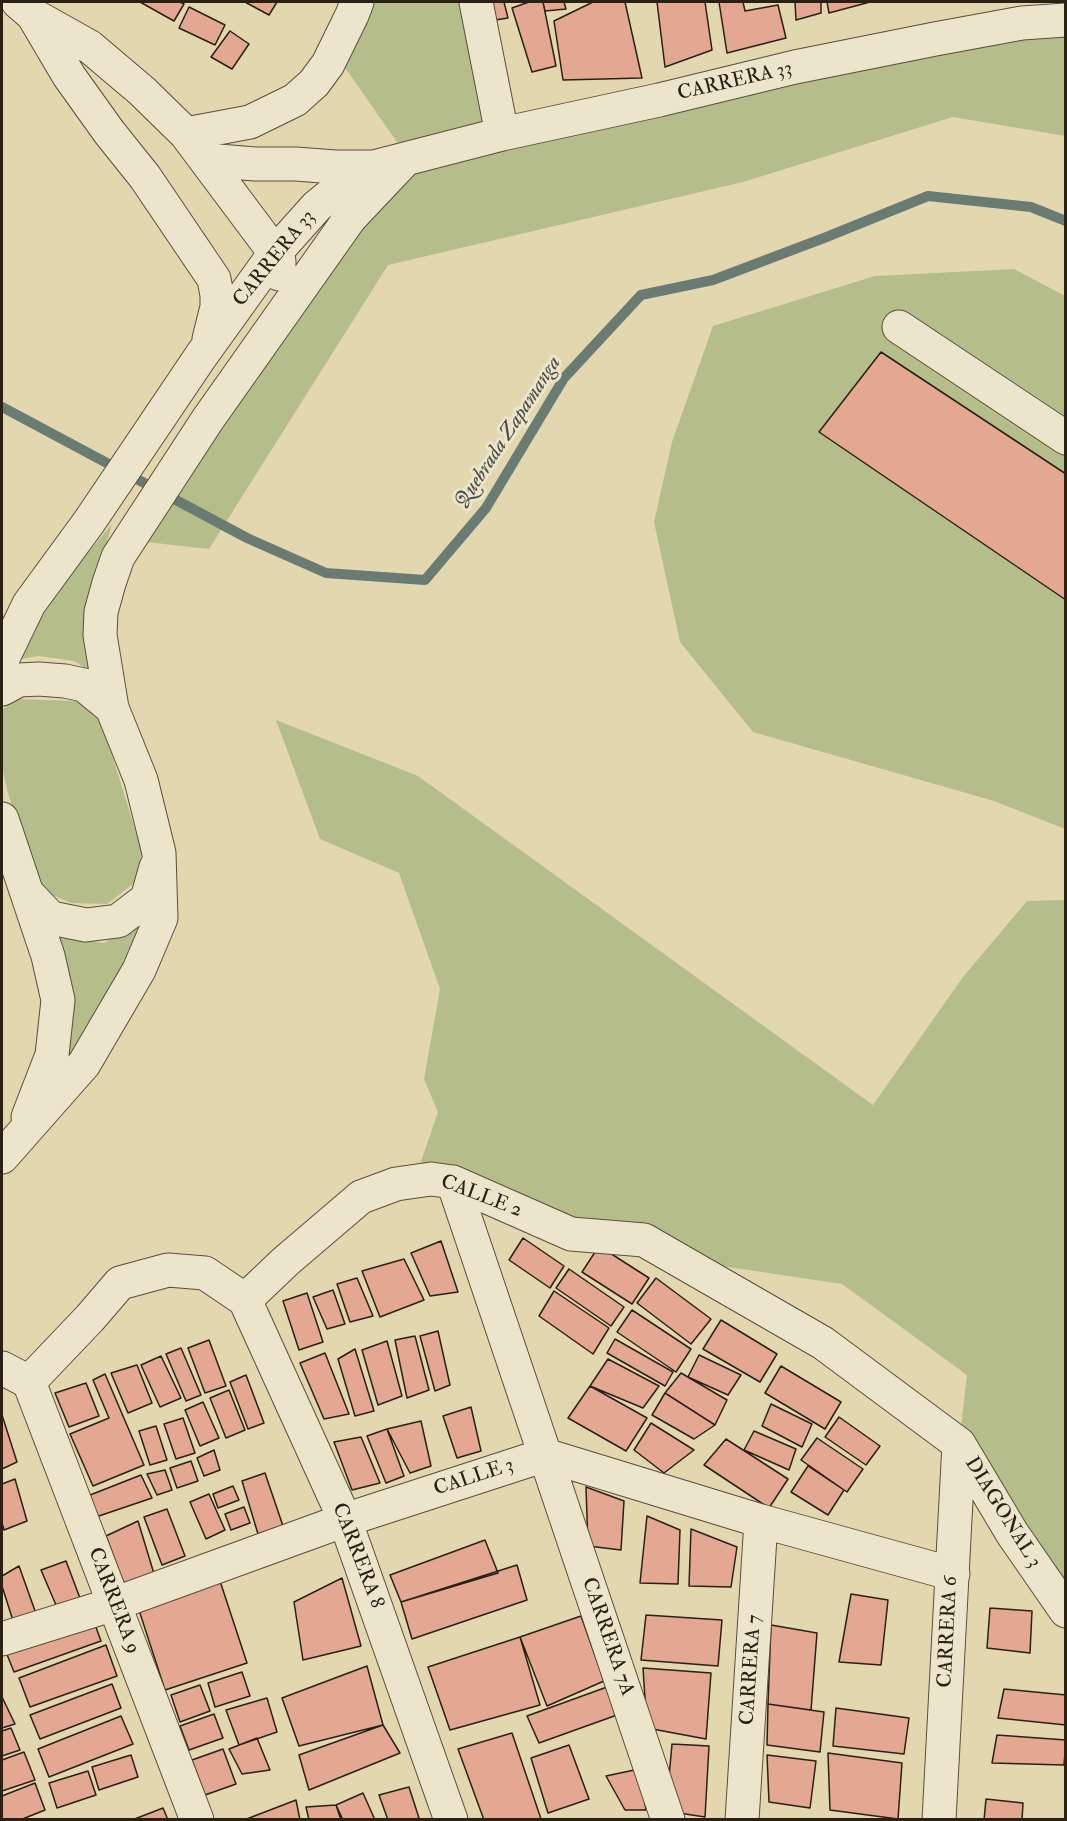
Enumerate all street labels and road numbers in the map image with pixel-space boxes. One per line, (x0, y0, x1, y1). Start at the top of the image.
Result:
street label: CARRERA 33 (675, 57, 795, 107)
street label: CARRERA 33 (229, 206, 321, 312)
street label: CALLE 2 (437, 1171, 525, 1223)
street label: DIAGONAL 3 (958, 1453, 1046, 1573)
street label: CALLE 3 (431, 1454, 517, 1502)
street label: CARRERA 8 (326, 1500, 388, 1612)
street label: CARRERA 9 (82, 1544, 144, 1658)
street label: CARRERA 7A (576, 1575, 638, 1699)
street label: CARRERA 6 (934, 1576, 964, 1688)
street label: CARRERA 7 (736, 1614, 768, 1726)

